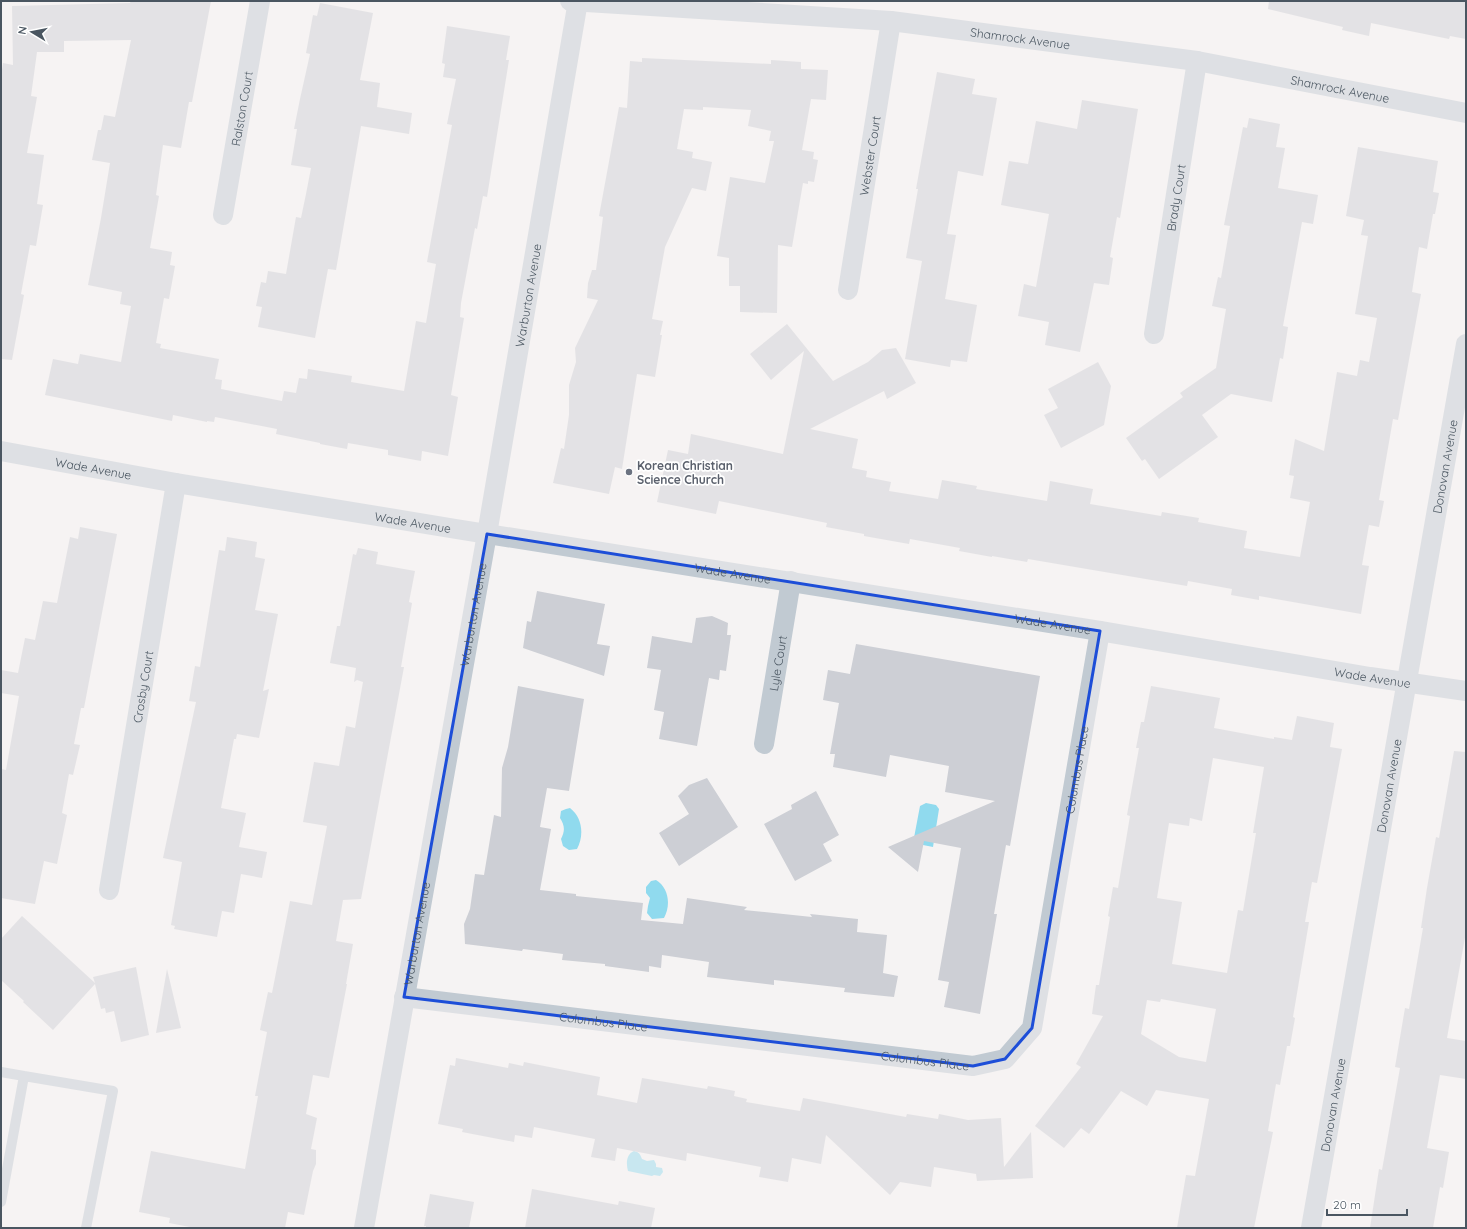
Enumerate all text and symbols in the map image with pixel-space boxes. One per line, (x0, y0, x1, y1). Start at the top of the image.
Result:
north arrow (12, 12, 52, 52)
street label: Shamrock Avenue (970, 24, 1071, 52)
text: N (15, 25, 30, 35)
street label: Ralston Court (228, 70, 255, 147)
street label: Shamrock Avenue (1289, 72, 1391, 106)
street label: Webster Court (856, 115, 883, 197)
street label: Brady Court (1163, 163, 1188, 232)
street label: Warburton Avenue (512, 242, 544, 348)
street label: Donovan Avenue (1429, 418, 1460, 515)
street label: Wade Avenue (54, 454, 133, 482)
place label: Korean Christian Science Church (637, 458, 733, 487)
marker: Korean Christian Science Church (624, 467, 634, 477)
street label: Wade Avenue (374, 508, 452, 536)
street label: Wade Avenue (694, 559, 772, 586)
street label: Warburton Avenue (456, 562, 489, 667)
street label: Wade Avenue (1014, 610, 1092, 637)
street label: Lyle Court (765, 634, 789, 692)
street label: Crosby Court (129, 649, 156, 724)
street label: Wade Avenue (1333, 664, 1412, 690)
street label: Columbus Place (1061, 725, 1091, 815)
street label: Donovan Avenue (1373, 737, 1404, 834)
street label: Warburton Avenue (400, 881, 433, 986)
street label: Columbus Place (559, 1008, 649, 1034)
street label: Columbus Place (880, 1047, 970, 1073)
street label: Donovan Avenue (1317, 1057, 1348, 1153)
scale bar (1327, 1191, 1407, 1217)
text: 20 m (1333, 1197, 1361, 1212)

